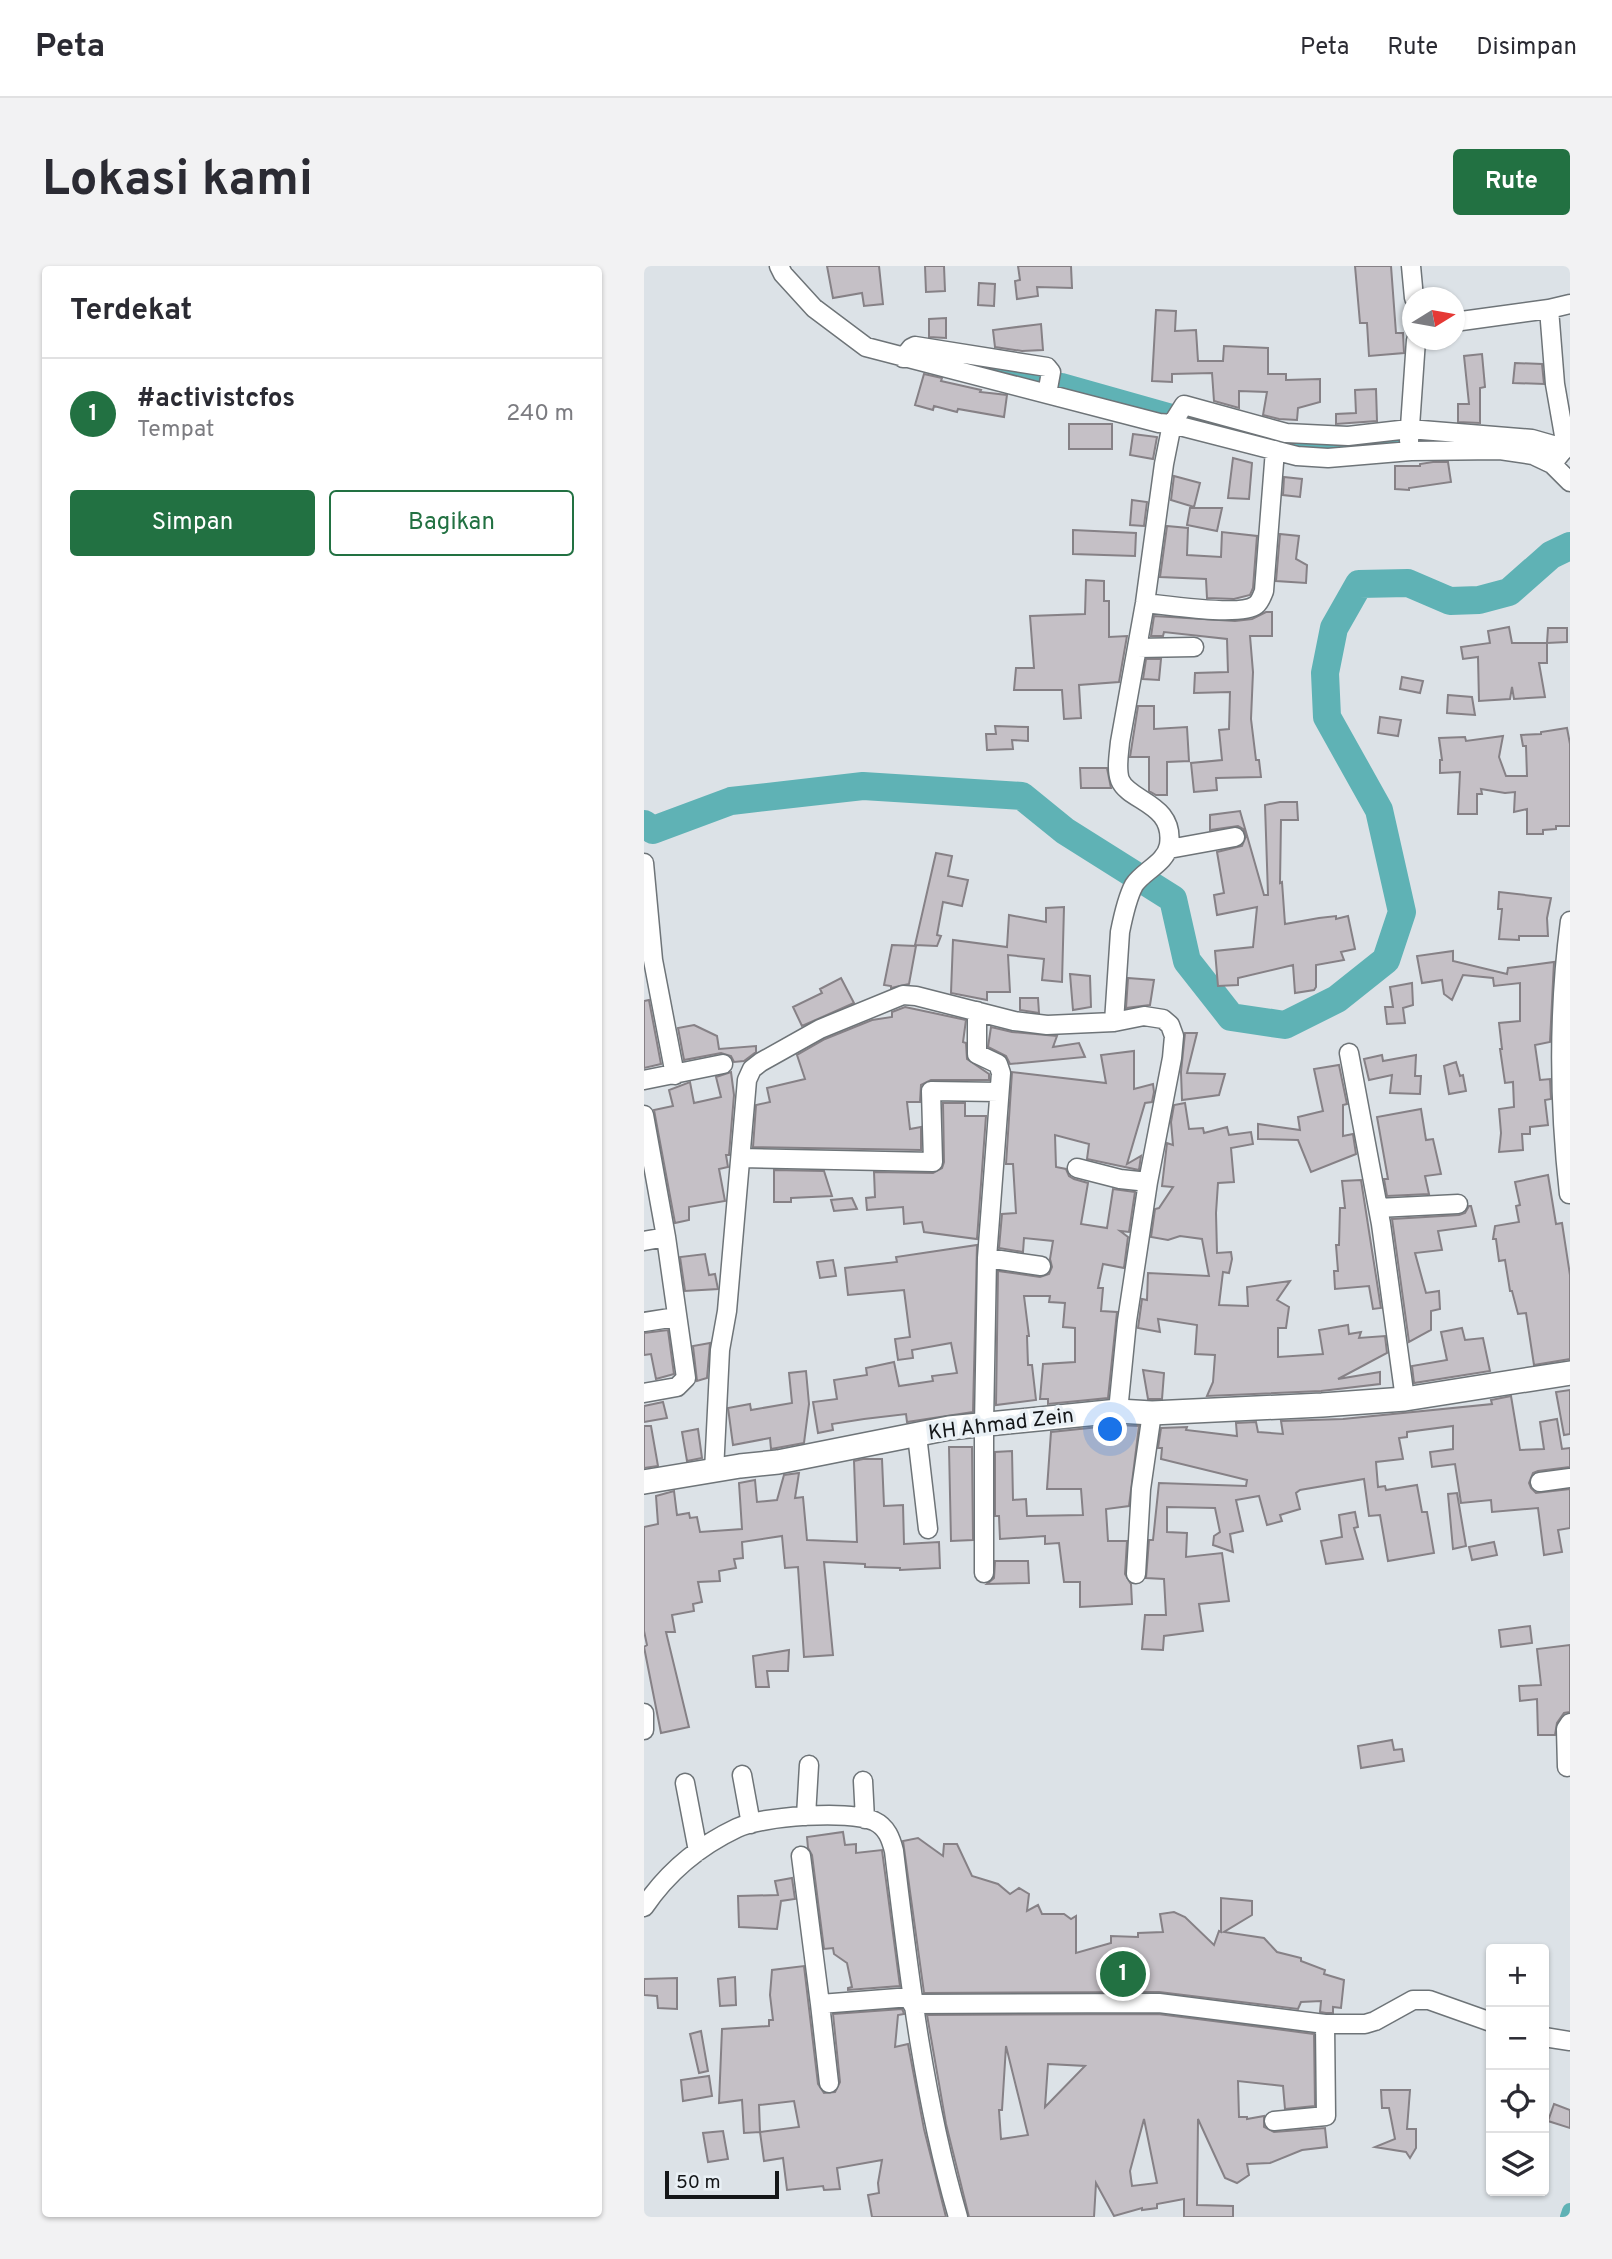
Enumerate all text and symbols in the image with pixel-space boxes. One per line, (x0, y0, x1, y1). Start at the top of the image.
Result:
text: Peta (35, 27, 105, 69)
text: Peta (1300, 33, 1349, 63)
text: Rute (1387, 33, 1438, 63)
text: Disimpan (1476, 33, 1577, 63)
button: Rute (1453, 149, 1570, 215)
text: Lokasi kami (42, 151, 313, 213)
north arrow (1402, 287, 1465, 350)
text: Terdekat (70, 293, 192, 330)
text: #activistcfos (137, 383, 295, 416)
text: 1 (88, 400, 98, 429)
text: 240 m (506, 400, 574, 429)
text: Tempat (137, 416, 215, 445)
button: Simpan (70, 490, 315, 556)
button: Bagikan (329, 490, 574, 556)
street label: KH Ahmad Zein (927, 1403, 1075, 1447)
your location (1093, 1412, 1127, 1446)
map controls (1486, 1944, 1549, 2196)
button: + (1486, 1944, 1549, 2007)
pin: 1 (1100, 1948, 1146, 2000)
button: − (1486, 2007, 1549, 2070)
button: locate (1486, 2070, 1549, 2133)
button: layers (1486, 2133, 1549, 2196)
scale bar (665, 2168, 779, 2200)
text: 50 m (676, 2171, 721, 2195)

